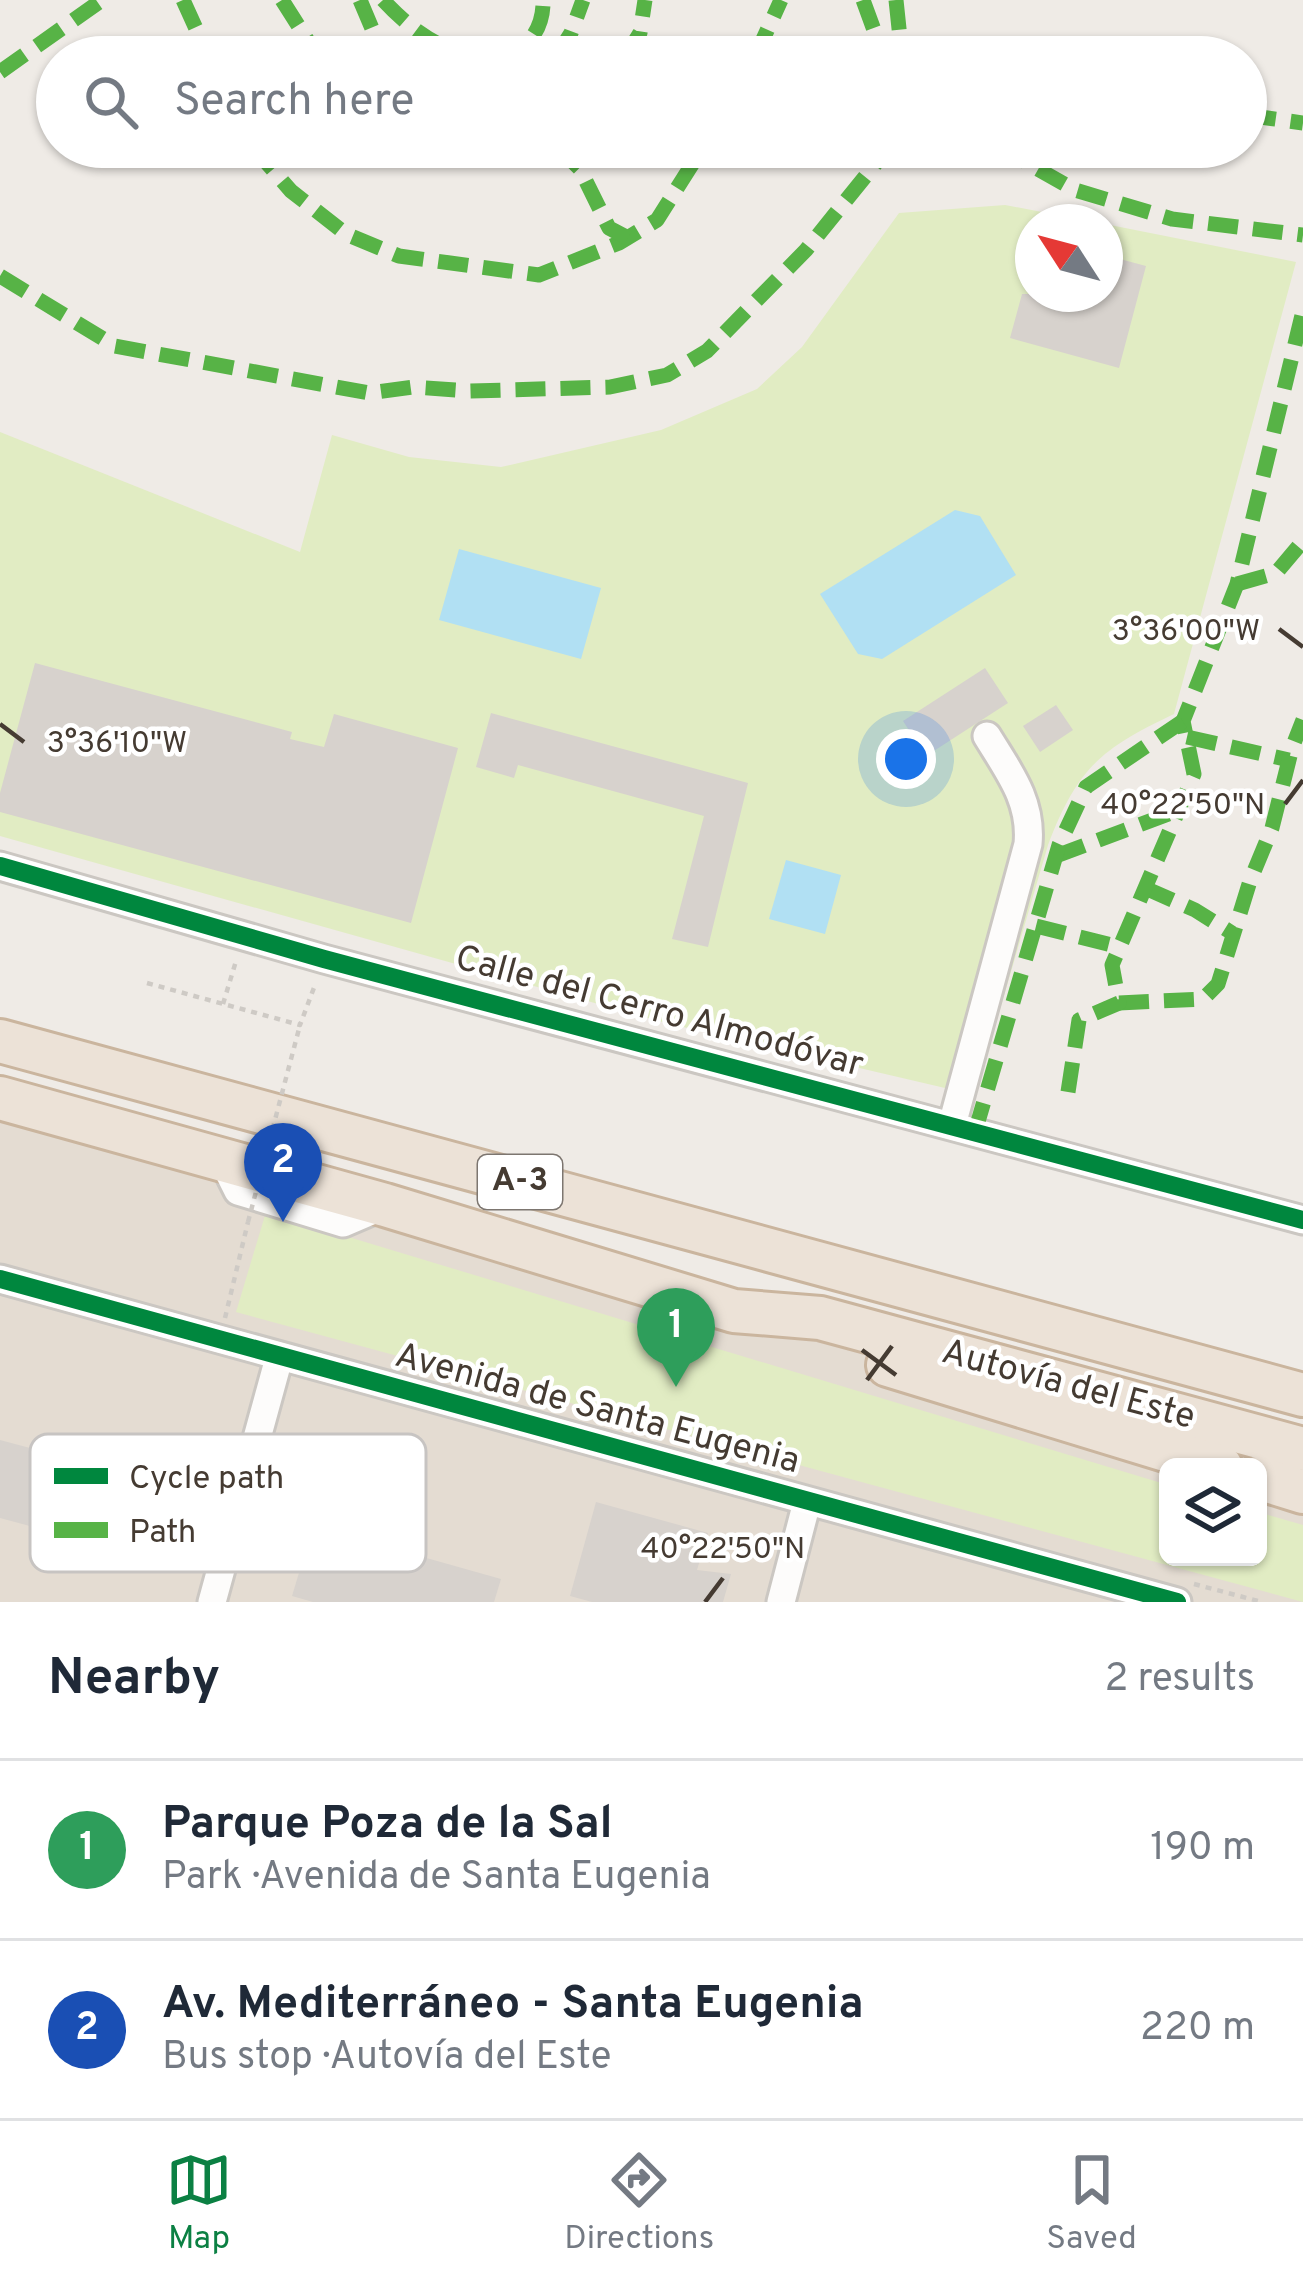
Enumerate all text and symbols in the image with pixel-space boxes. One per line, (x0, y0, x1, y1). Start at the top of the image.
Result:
search box (36, 36, 1267, 168)
icon: search (78, 69, 144, 135)
text: Search here (174, 74, 414, 131)
north arrow (1015, 204, 1123, 312)
text: 3°36'00"W (1112, 614, 1260, 651)
text: 3°36'10"W (47, 726, 187, 763)
your location (876, 729, 936, 789)
text: 40°22'50"N (1101, 788, 1265, 825)
street label: Calle del Cerro Almodóvar (450, 936, 868, 1090)
pin: 2 (244, 1123, 322, 1222)
road number: A-3 (478, 1155, 562, 1209)
pin: 1 (637, 1288, 715, 1387)
street label: Autovía del Este (936, 1330, 1200, 1442)
street label: Avenida de Santa Eugenia (390, 1334, 804, 1486)
legend (30, 1434, 426, 1572)
map controls (1159, 1458, 1267, 1566)
button: layers (1159, 1458, 1267, 1566)
text: Cycle path (129, 1459, 284, 1501)
text: Path (129, 1513, 196, 1555)
text: 40°22'50"N (641, 1532, 805, 1569)
text: Nearby (48, 1648, 220, 1713)
text: 2 results (1104, 1656, 1255, 1705)
text: Parque Poza de la Sal (162, 1797, 613, 1854)
text: 1 (79, 1825, 95, 1874)
text: 190 m (1150, 1825, 1255, 1874)
text: Park · Avenida de Santa Eugenia (162, 1854, 711, 1903)
text: Av. Mediterráneo - Santa Eugenia (162, 1977, 864, 2034)
text: 2 (75, 2005, 99, 2054)
text: 220 m (1140, 2005, 1255, 2054)
text: Bus stop · Autovía del Este (162, 2034, 612, 2083)
tab: Map (166, 2147, 232, 2261)
tab: Directions (564, 2147, 714, 2261)
tab: Saved (1046, 2147, 1137, 2261)

